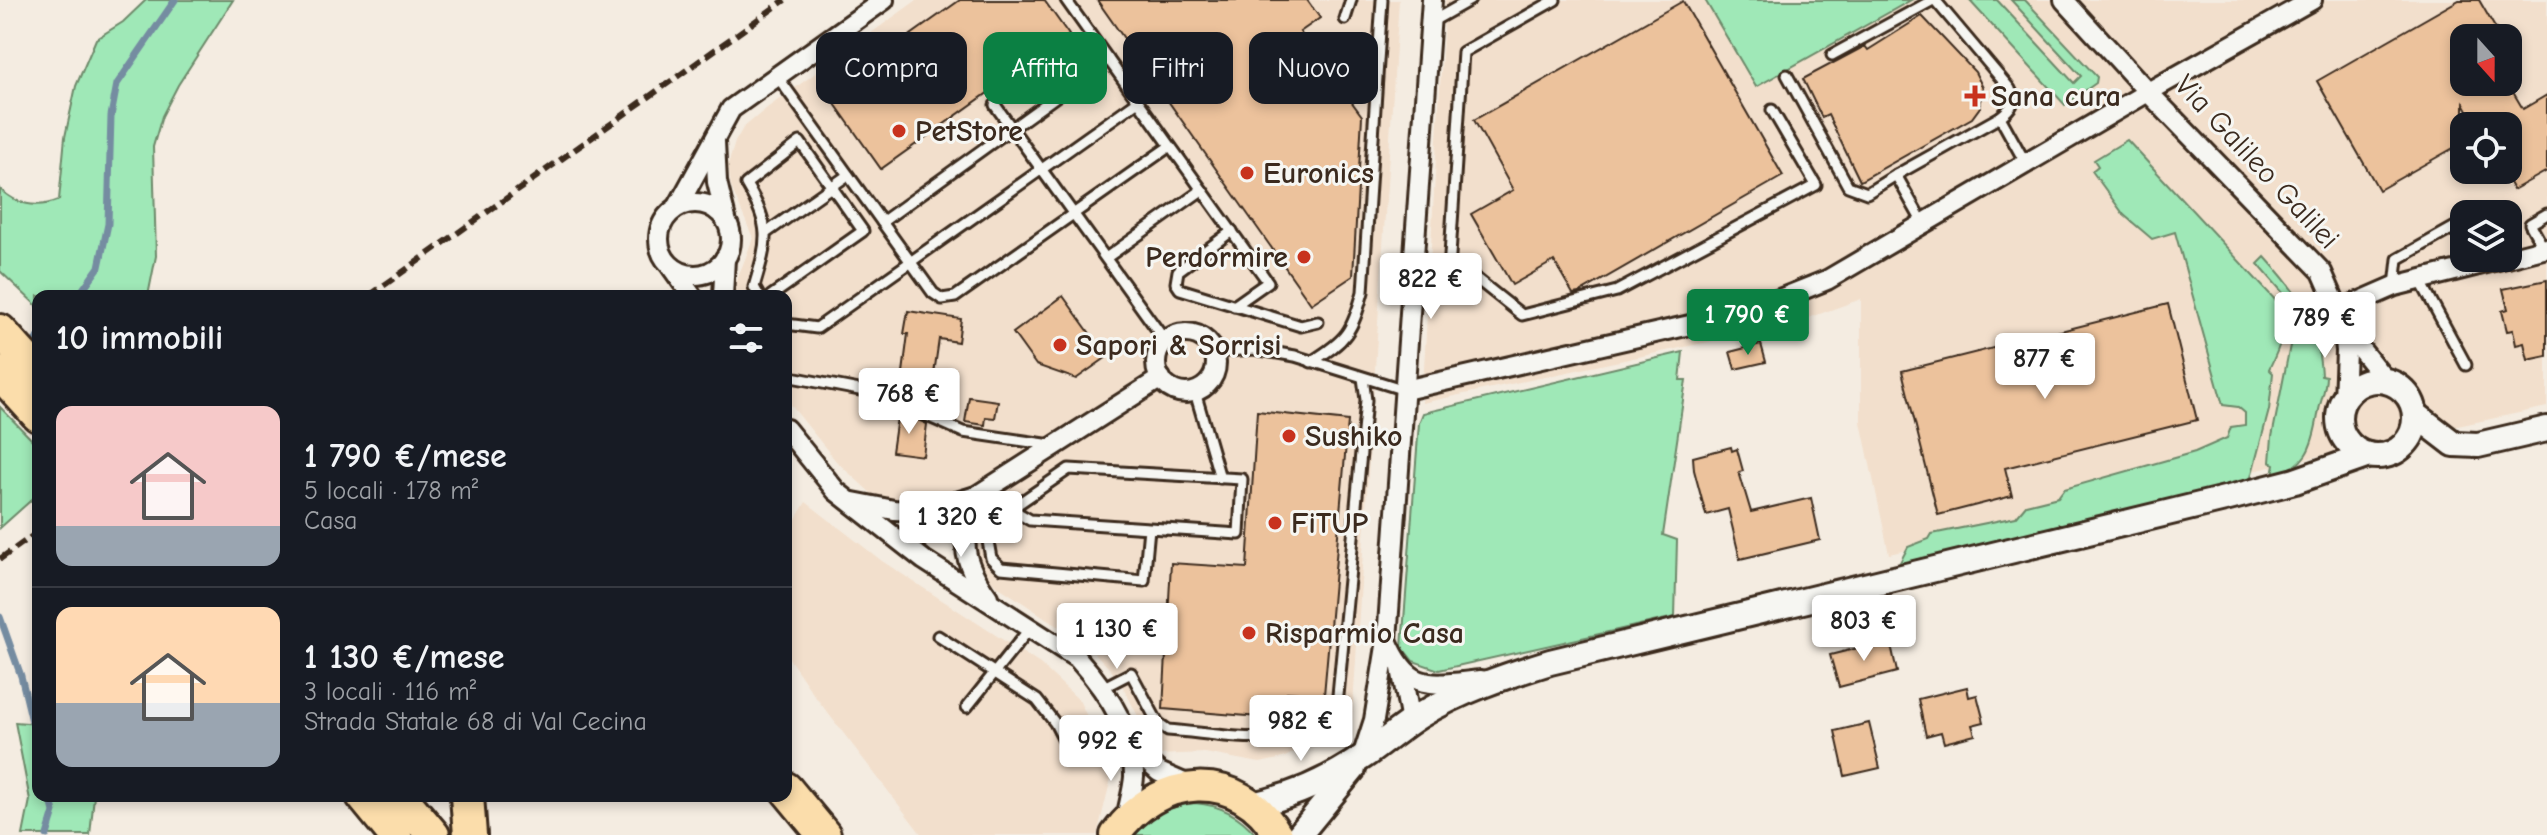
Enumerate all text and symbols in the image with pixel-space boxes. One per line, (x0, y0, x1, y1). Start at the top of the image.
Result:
north arrow (2450, 24, 2522, 96)
map controls (2450, 24, 2522, 272)
chip: Compra (816, 32, 967, 104)
chip: Affitta (983, 32, 1107, 104)
chip: Filtri (1123, 32, 1233, 104)
chip: Nuovo (1249, 32, 1378, 104)
street label: Via Galileo Galilei (2167, 68, 2347, 256)
place label: Sana cura (1991, 79, 2121, 114)
marker: Sana cura (1966, 87, 1984, 105)
button: locate (2450, 112, 2522, 184)
place label: PetStore (915, 114, 1023, 149)
marker: PetStore (890, 122, 908, 140)
place label: Euronics (1263, 156, 1374, 191)
marker: Euronics (1238, 164, 1256, 182)
button: layers (2450, 200, 2522, 272)
place label: Perdormire (1145, 240, 1288, 275)
marker: Perdormire (1295, 248, 1313, 266)
pin: 822 € (1375, 253, 1487, 321)
text: 822 € (1398, 264, 1464, 294)
pin: 1 790 € (1674, 289, 1822, 357)
pin: 789 € (2269, 292, 2381, 360)
text: 1 790 € (1705, 300, 1791, 330)
text: 789 € (2292, 303, 2358, 333)
icon: filters (724, 316, 768, 360)
text: 10 immobili (56, 318, 223, 358)
place label: Sapori & Sorrisi (1076, 328, 1282, 363)
pin: 877 € (1989, 333, 2101, 401)
marker: Sapori & Sorrisi (1051, 336, 1069, 354)
text: 877 € (2013, 344, 2077, 374)
pin: 768 € (853, 368, 965, 436)
text: 768 € (877, 379, 941, 409)
place label: Sushiko (1305, 419, 1402, 454)
marker: Sushiko (1280, 427, 1298, 445)
text: 1 790 €/mese (304, 436, 507, 476)
icon: home (120, 438, 216, 534)
text: 5 locali · 178 m² (304, 476, 478, 506)
pin: 1 320 € (887, 491, 1035, 559)
text: 1 320 € (917, 502, 1005, 532)
text: Casa (304, 506, 358, 536)
place label: FiTUP (1291, 506, 1369, 541)
marker: FiTUP (1266, 514, 1284, 532)
pin: 803 € (1808, 595, 1920, 663)
pin: 1 130 € (1043, 603, 1191, 671)
text: 803 € (1830, 606, 1898, 636)
text: 1 130 € (1075, 614, 1159, 644)
place label: Risparmio Casa (1265, 616, 1464, 651)
marker: Risparmio Casa (1240, 624, 1258, 642)
text: 1 130 €/mese (304, 637, 504, 677)
icon: home (120, 639, 216, 735)
text: 3 locali · 116 m² (304, 677, 476, 707)
pin: 982 € (1245, 695, 1357, 763)
text: 982 € (1267, 706, 1335, 736)
text: Strada Statale 68 di Val Cecina (304, 707, 647, 737)
pin: 992 € (1055, 715, 1167, 783)
text: 992 € (1077, 726, 1145, 756)

